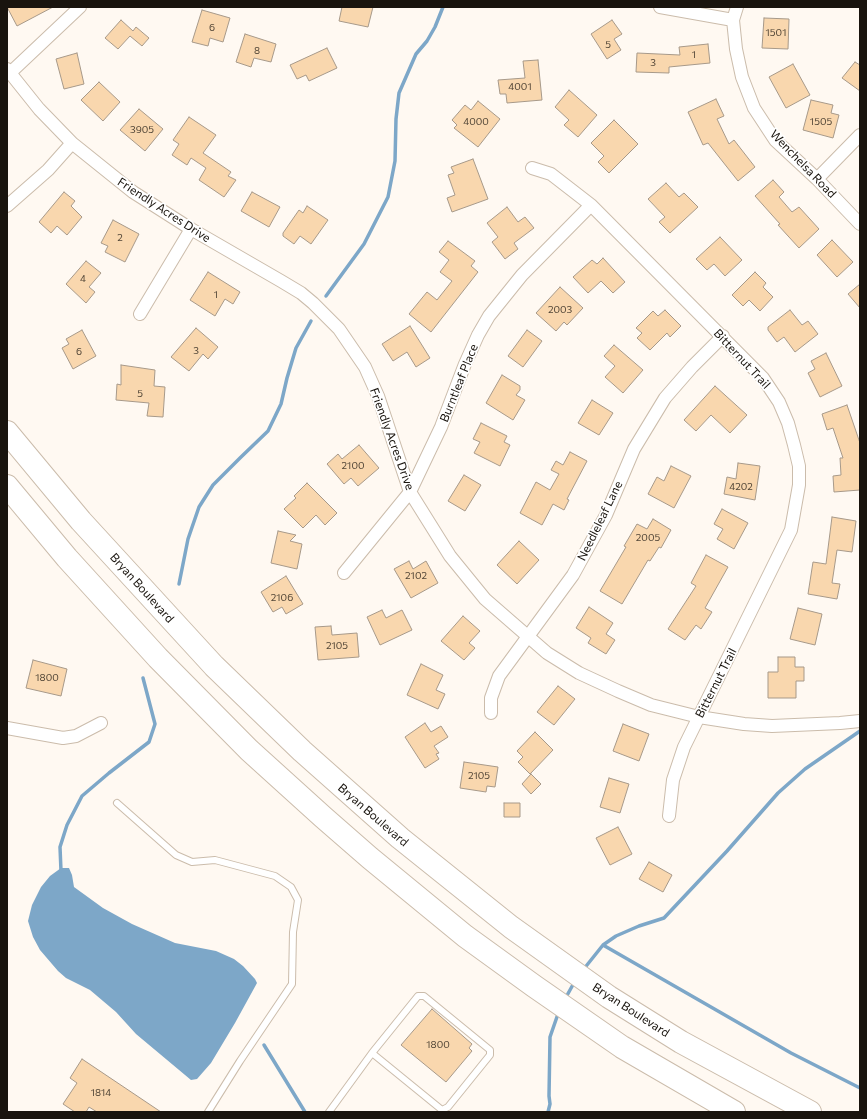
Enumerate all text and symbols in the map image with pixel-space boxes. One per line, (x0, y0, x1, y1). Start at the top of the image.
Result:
house number: 6 (209, 22, 215, 34)
house number: 1501 (766, 27, 786, 39)
house number: 5 (605, 39, 611, 51)
house number: 8 (254, 45, 260, 57)
house number: 1 (692, 49, 696, 61)
house number: 3 (650, 57, 656, 69)
house number: 4001 (508, 81, 532, 93)
house number: 4000 (463, 116, 489, 128)
house number: 1505 (810, 116, 832, 128)
house number: 3905 (130, 124, 154, 136)
street label: Wenchelsa Road (767, 127, 839, 201)
street label: Friendly Acres Drive (115, 175, 213, 245)
house number: 2 (117, 232, 123, 244)
house number: 4 (80, 273, 86, 285)
house number: 1 (214, 289, 218, 301)
house number: 2003 (548, 304, 572, 316)
street label: Bitternut Trail (711, 326, 773, 392)
street label: Burntleaf Place (437, 342, 481, 424)
house number: 3 (193, 345, 199, 357)
house number: 6 (76, 346, 82, 358)
street label: Friendly Acres Drive (367, 386, 417, 492)
house number: 5 (137, 388, 143, 400)
house number: 2100 (342, 460, 364, 472)
street label: Needleleaf Lane (574, 479, 626, 563)
house number: 4202 (729, 481, 753, 493)
house number: 2005 (636, 532, 660, 544)
street label: Bryan Boulevard (107, 550, 177, 626)
house number: 2102 (405, 570, 427, 582)
house number: 2106 (271, 592, 293, 604)
house number: 2105 (326, 640, 348, 652)
street label: Bitternut Trail (692, 646, 740, 720)
house number: 1800 (35, 672, 59, 684)
house number: 2105 (468, 770, 490, 782)
street label: Bryan Boulevard (335, 780, 411, 850)
street label: Bryan Boulevard (590, 980, 672, 1040)
house number: 1800 (426, 1039, 450, 1051)
house number: 1814 (91, 1087, 111, 1099)

